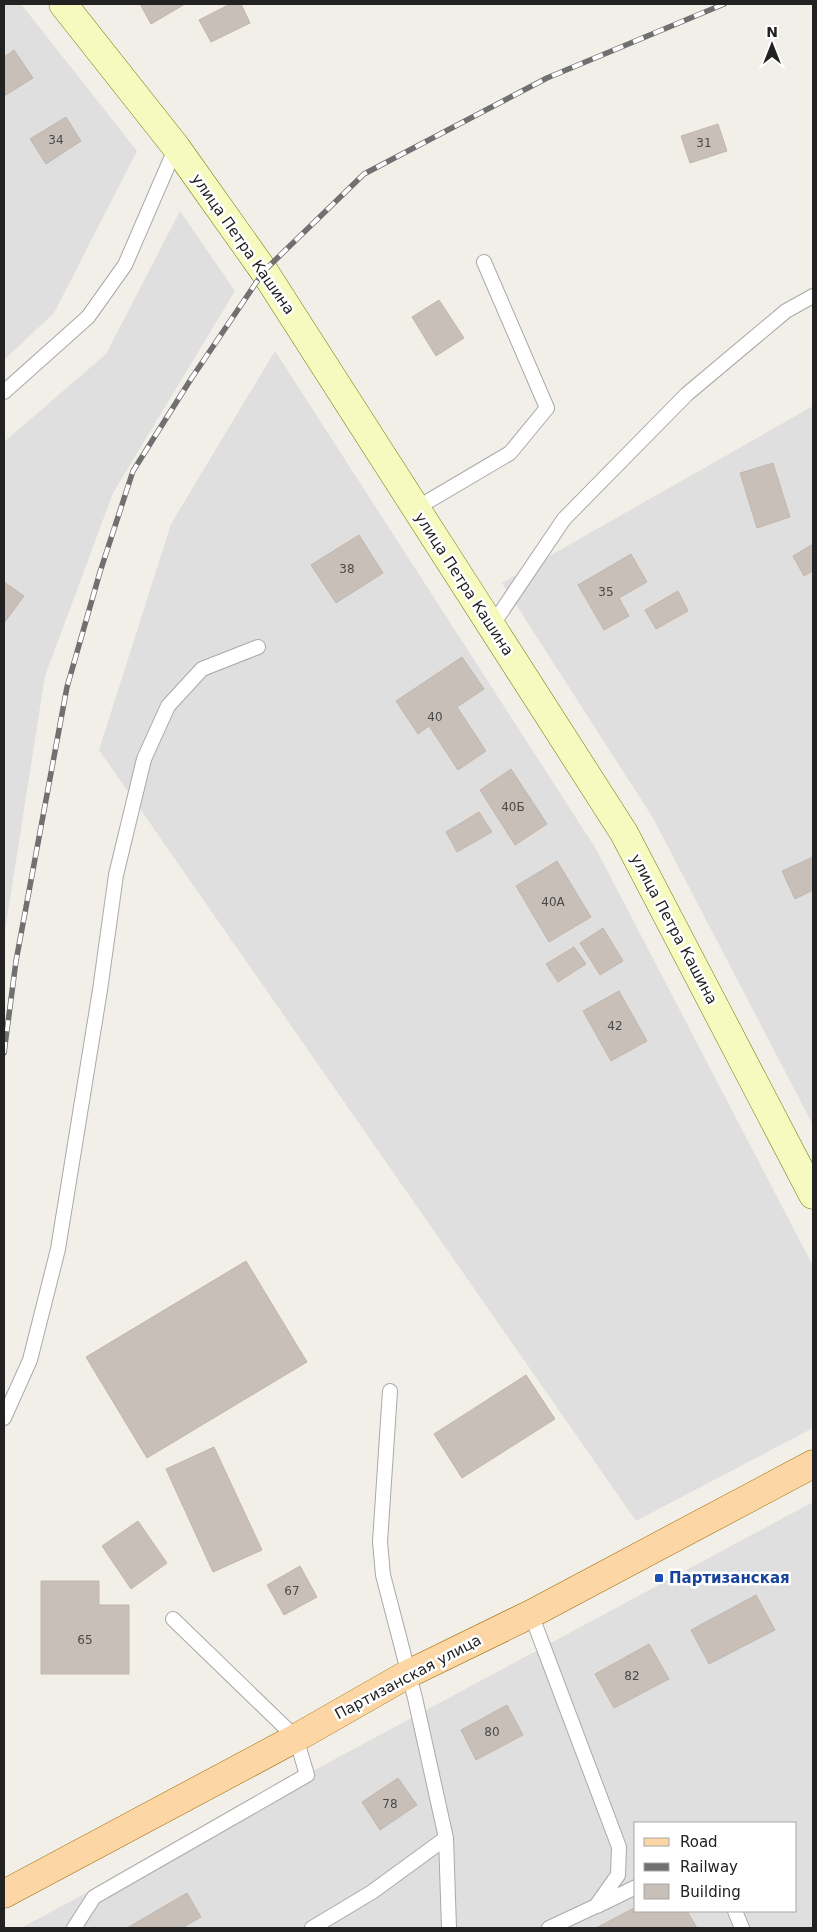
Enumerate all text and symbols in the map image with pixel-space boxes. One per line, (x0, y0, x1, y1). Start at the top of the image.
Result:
north arrow (747, 20, 797, 70)
text: N (766, 24, 778, 40)
house number: 34 (48, 133, 64, 147)
house number: 31 (696, 136, 712, 150)
street label: улица Петра Кашина (188, 170, 298, 318)
street label: улица Петра Кашина (411, 509, 517, 659)
house number: 38 (339, 562, 355, 576)
house number: 35 (598, 585, 614, 599)
house number: 40 (427, 710, 443, 724)
house number: 40Б (501, 800, 525, 814)
street label: улица Петра Кашина (627, 851, 721, 1007)
house number: 40А (541, 895, 566, 909)
house number: 42 (607, 1019, 623, 1033)
place label: Партизанская (669, 1569, 790, 1587)
marker: Партизанская (653, 1572, 665, 1584)
house number: 67 (284, 1584, 300, 1598)
street label: Партизанская улица (332, 1631, 484, 1723)
house number: 65 (77, 1633, 93, 1647)
house number: 82 (624, 1669, 640, 1683)
house number: 80 (484, 1725, 500, 1739)
house number: 78 (382, 1797, 398, 1811)
legend (634, 1822, 797, 1912)
text: Road (680, 1833, 718, 1851)
text: Railway (680, 1858, 738, 1876)
text: Building (680, 1883, 741, 1901)

